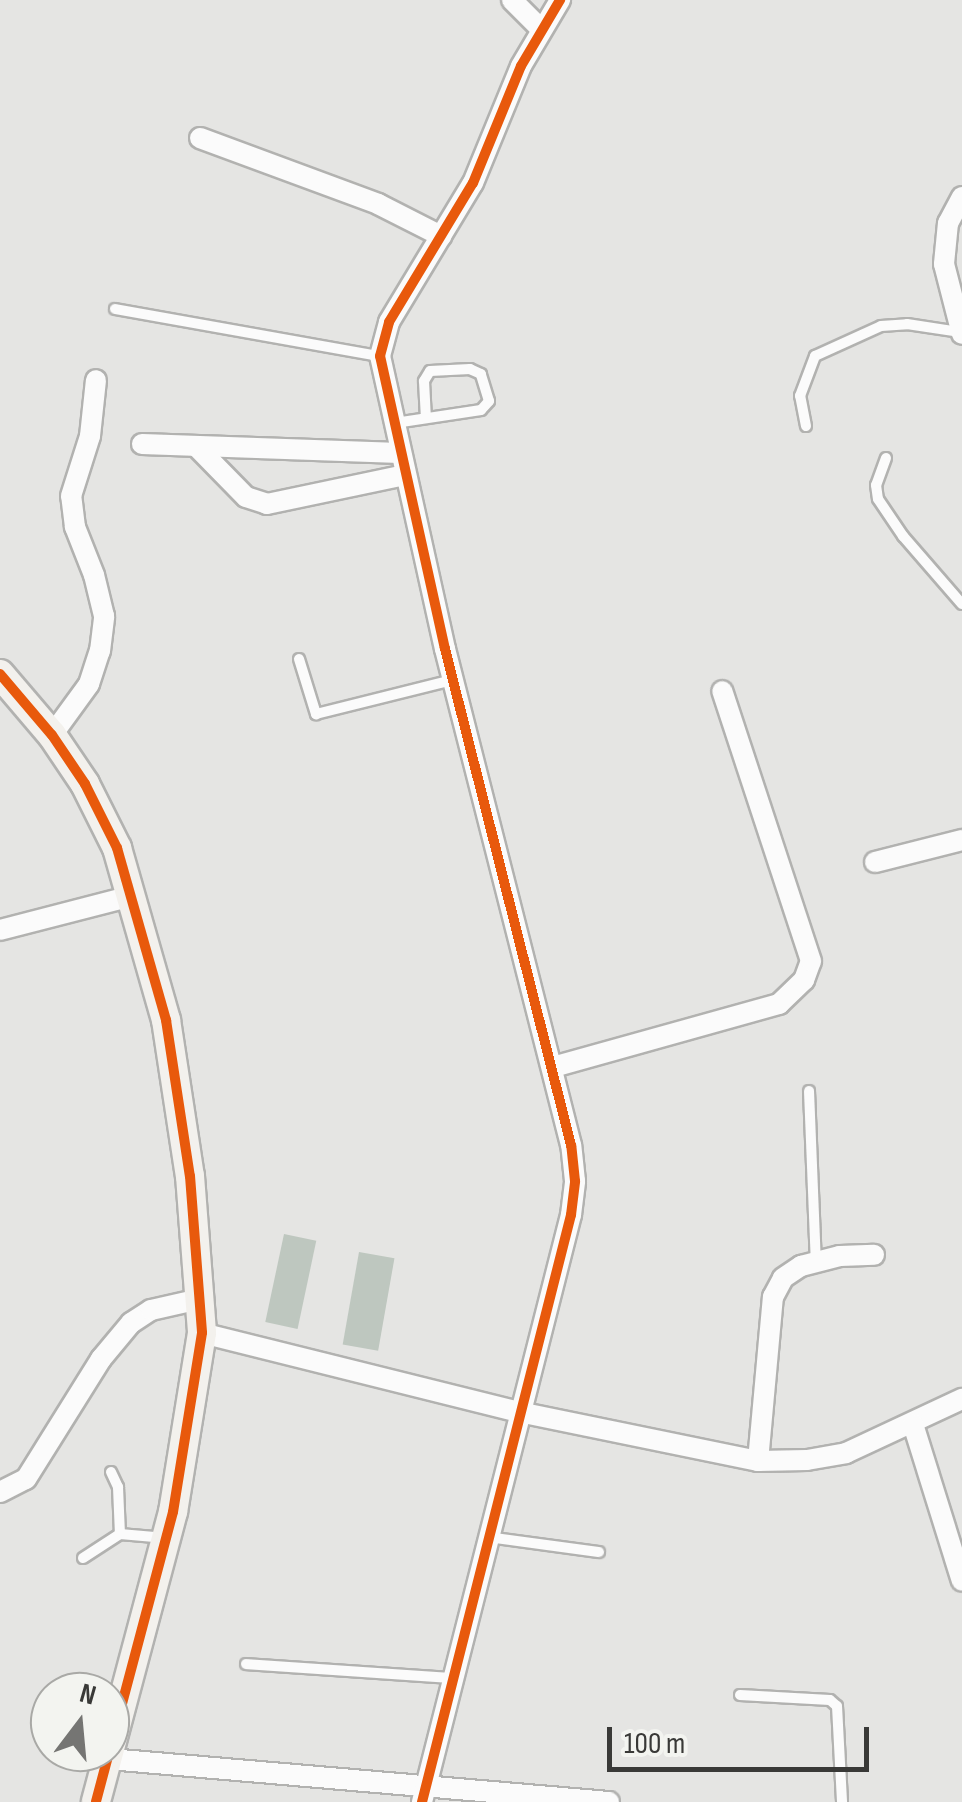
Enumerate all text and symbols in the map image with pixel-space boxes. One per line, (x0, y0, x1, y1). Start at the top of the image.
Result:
north arrow (30, 1672, 130, 1772)
text: N (76, 1677, 100, 1713)
scale bar (612, 1707, 874, 1769)
text: 100 m (624, 1726, 685, 1762)

